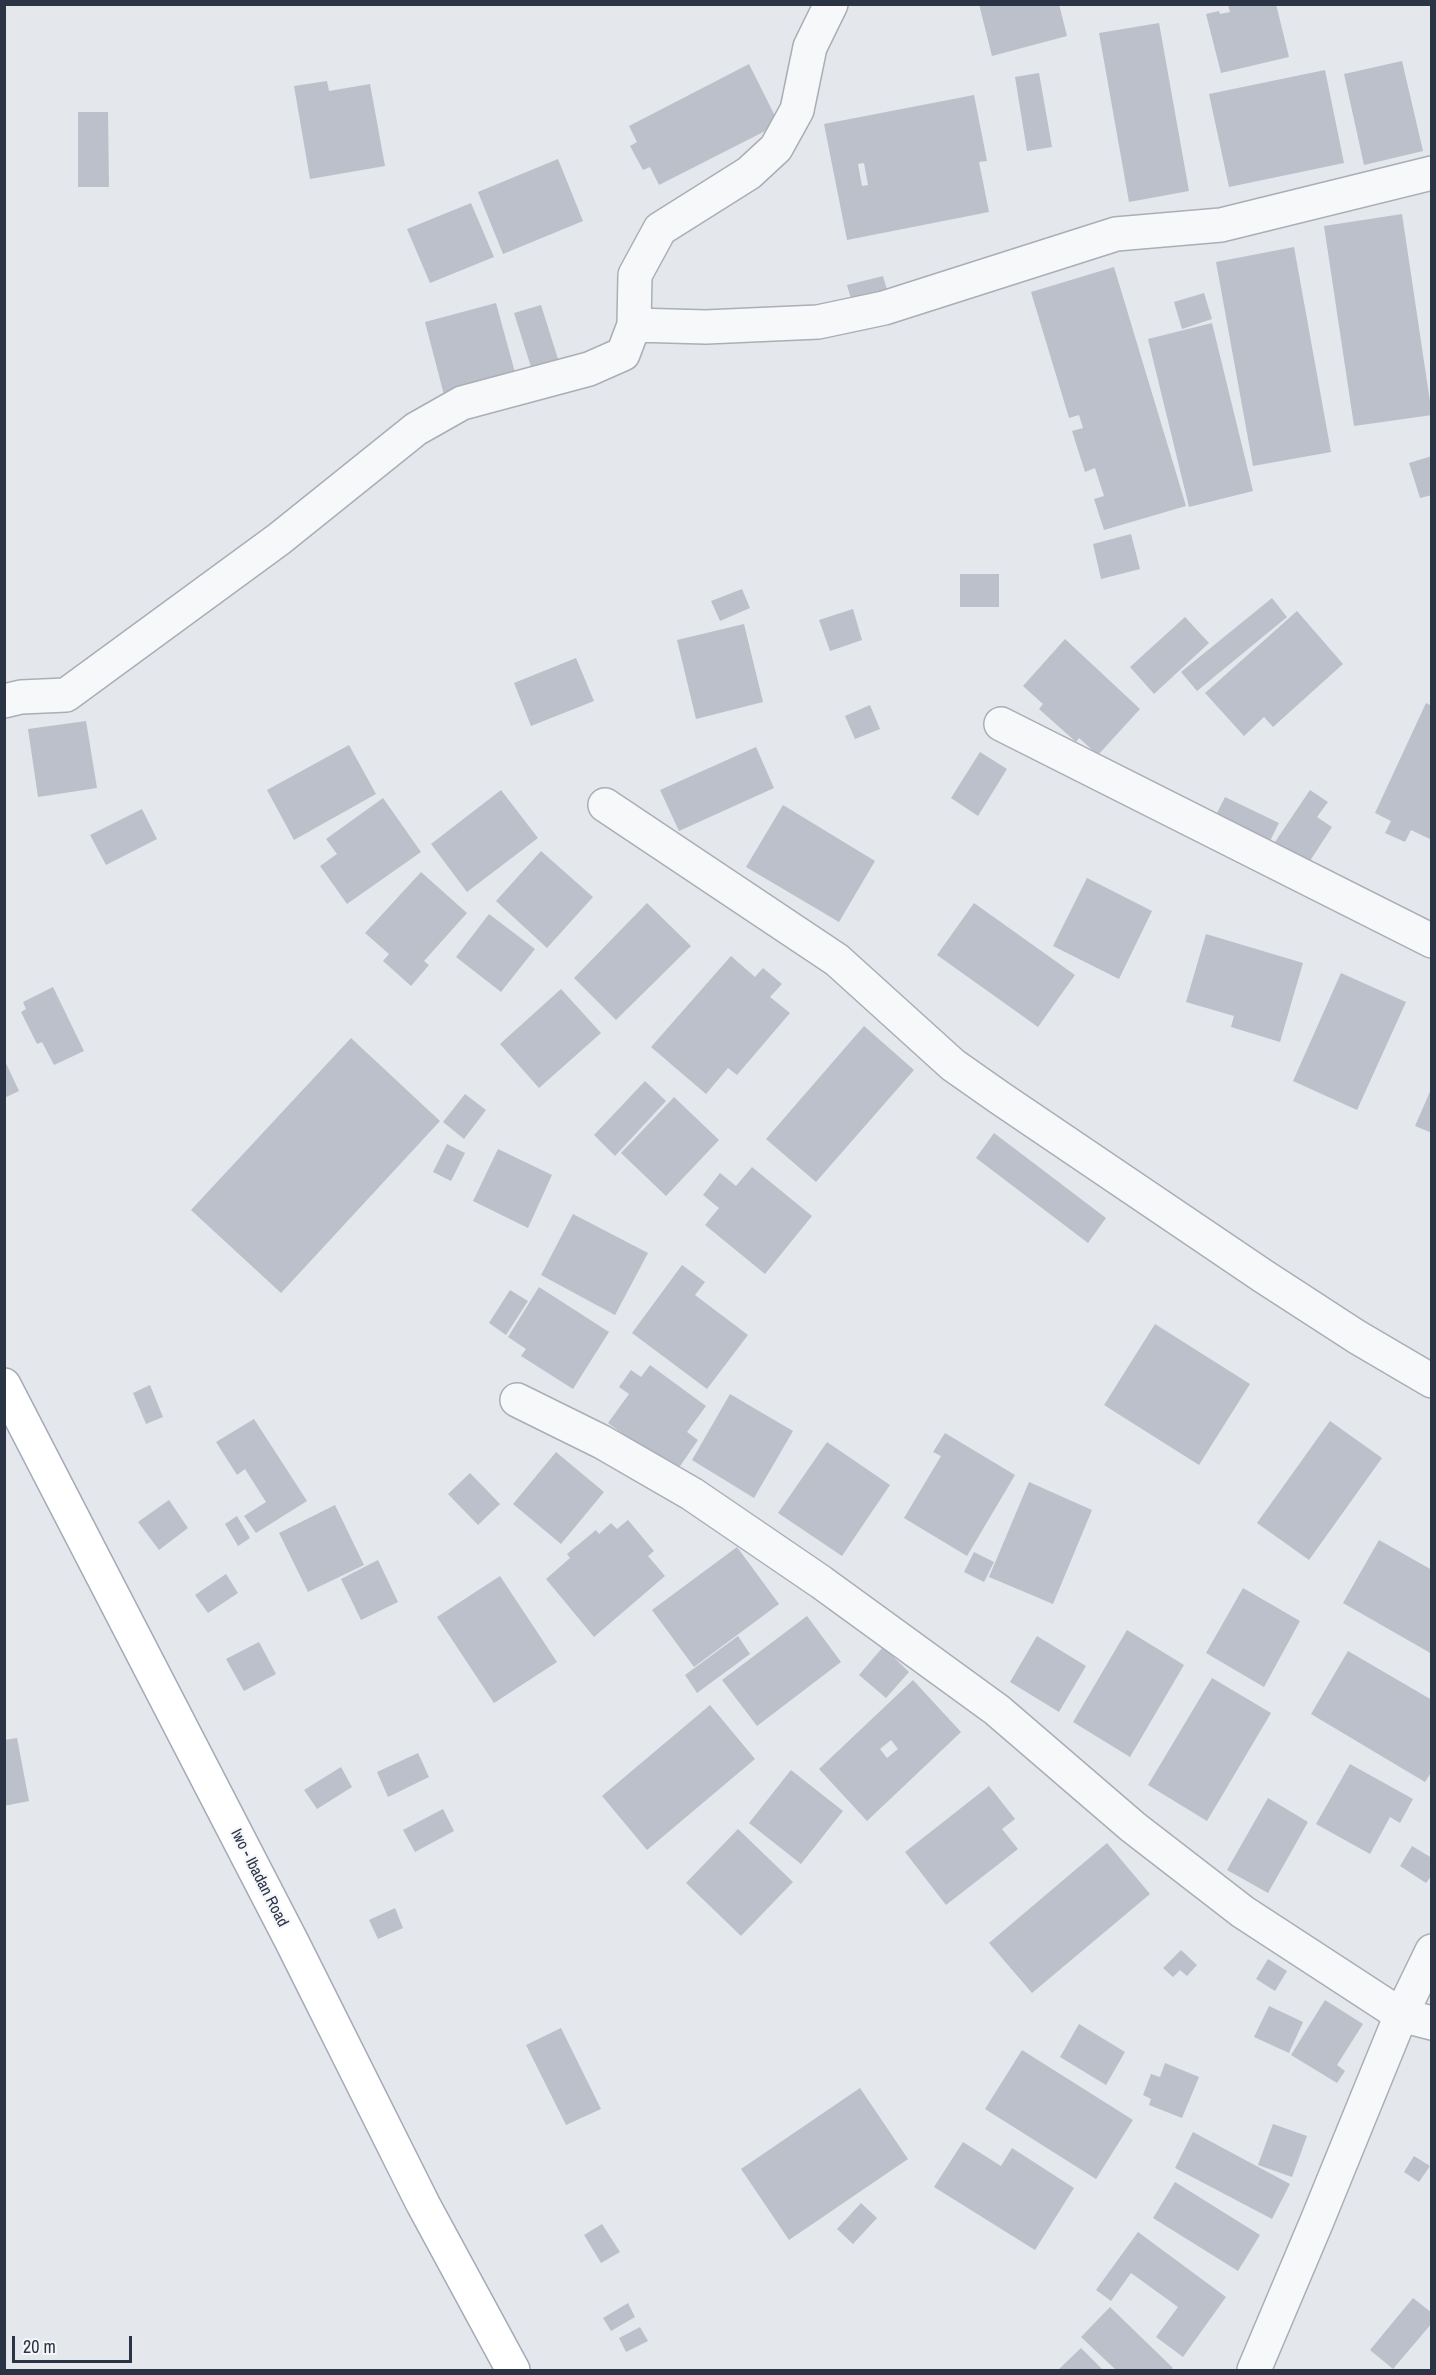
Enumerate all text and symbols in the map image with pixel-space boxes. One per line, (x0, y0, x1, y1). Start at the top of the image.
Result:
street label: Iwo - Ibadan Road (226, 1826, 292, 1930)
scale bar (15, 2324, 135, 2362)
text: 20 m (23, 2334, 56, 2359)

